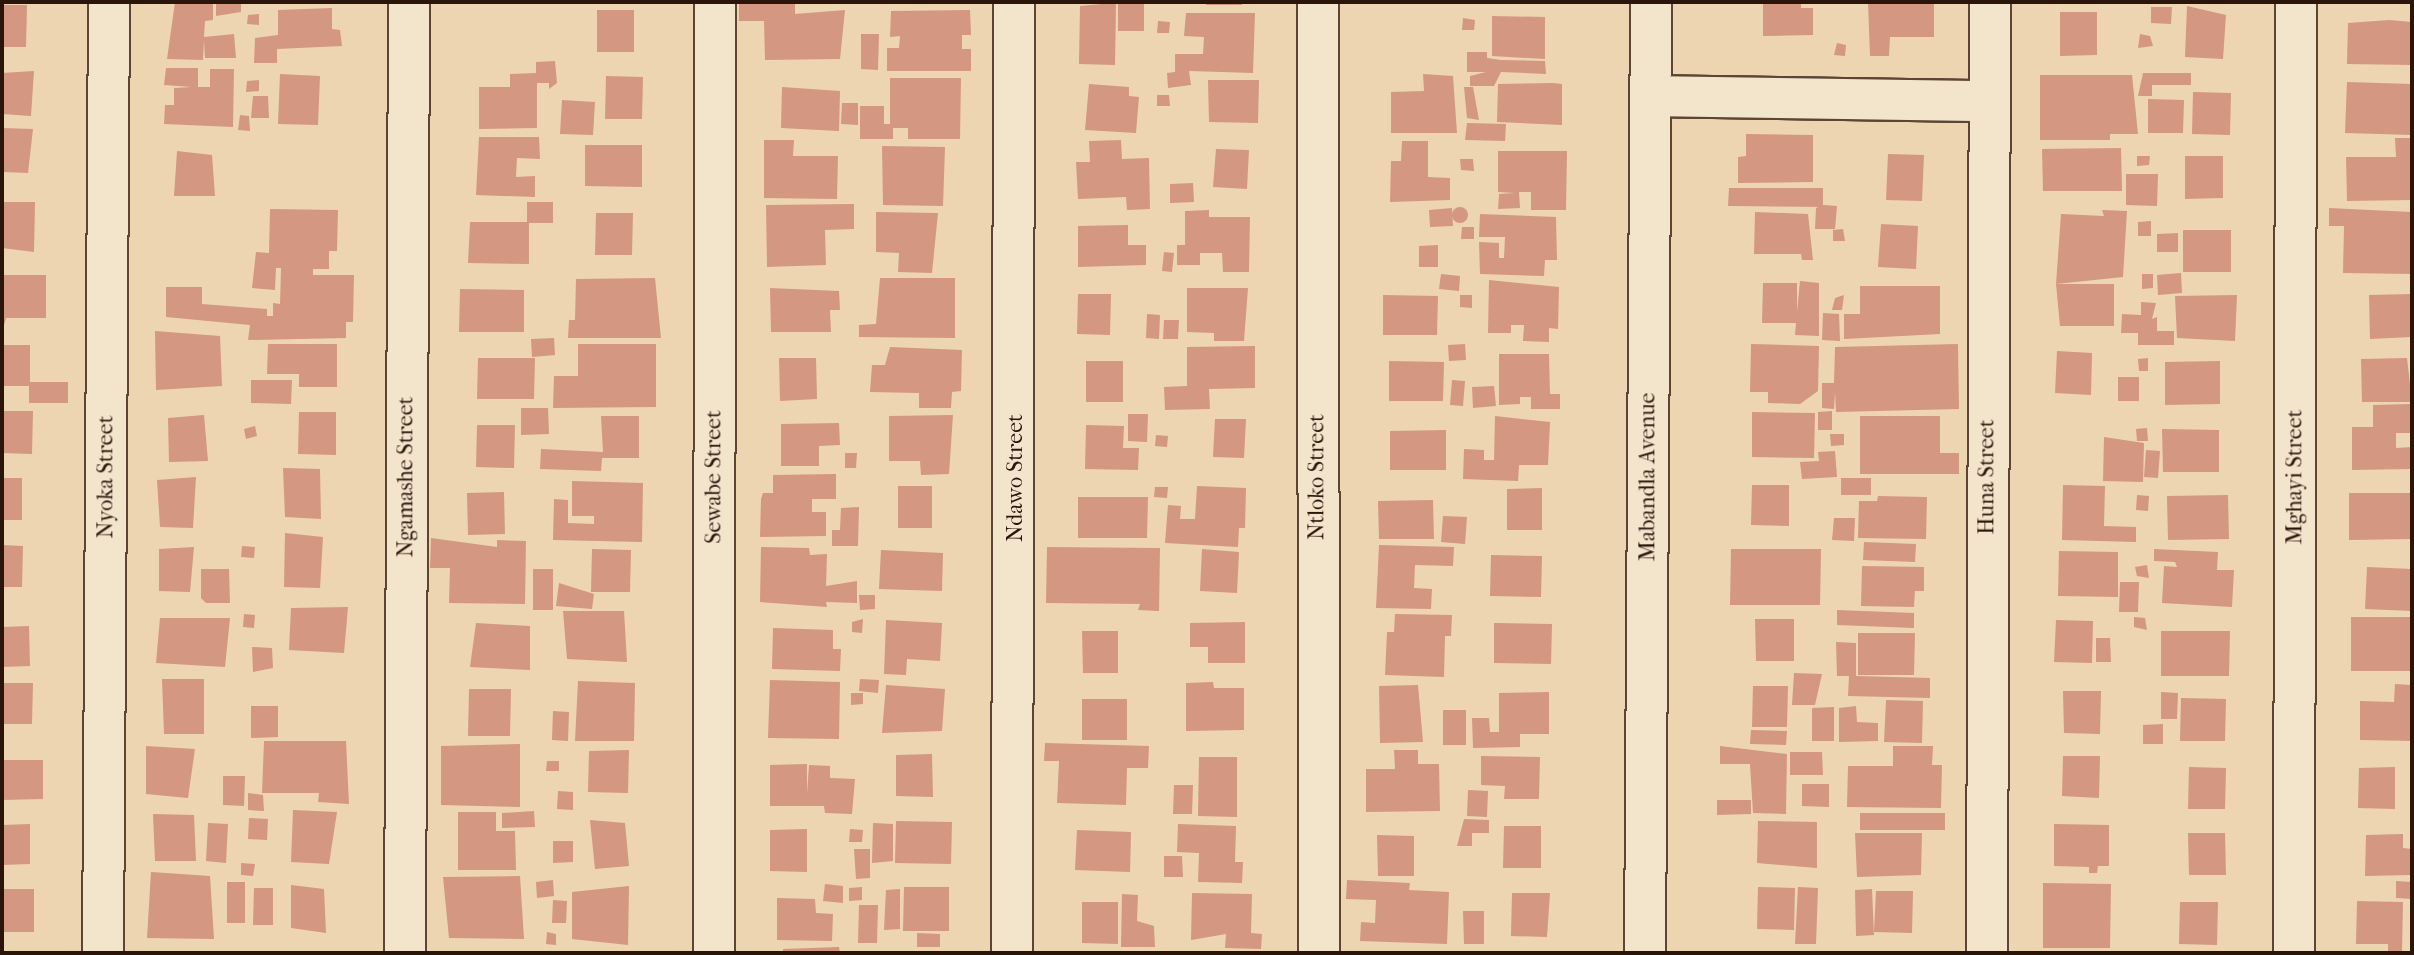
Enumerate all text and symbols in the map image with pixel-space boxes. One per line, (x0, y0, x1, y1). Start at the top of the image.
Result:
street label: Mabandla Avenue (1635, 393, 1661, 561)
street label: Ngamashe Street (393, 397, 419, 557)
street label: Sewabe Street (701, 410, 727, 544)
street label: Mghayi Street (2282, 410, 2308, 544)
street label: Ndawo Street (1003, 414, 1029, 542)
street label: Ntloko Street (1304, 414, 1330, 540)
street label: Nyoka Street (93, 416, 119, 538)
street label: Huna Street (1974, 419, 2000, 535)

